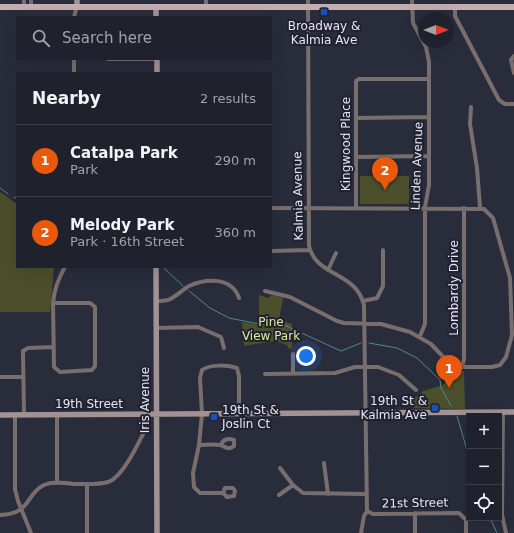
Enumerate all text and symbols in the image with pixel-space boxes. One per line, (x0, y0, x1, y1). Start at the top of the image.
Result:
marker: Broadway & Kalmia Ave (319, 7, 329, 17)
north arrow (418, 12, 454, 48)
search box (16, 16, 272, 60)
place label: Broadway & Kalmia Ave (288, 19, 360, 47)
icon: search (30, 27, 52, 49)
text: Search here (62, 29, 152, 47)
text: Nearby (32, 88, 101, 108)
text: 2 results (200, 91, 256, 106)
street label: Kingwood Place (339, 97, 353, 191)
street label: Linden Avenue (408, 121, 426, 211)
text: Catalpa Park (70, 144, 178, 162)
street label: Kalmia Avenue (290, 151, 306, 241)
text: 1 (40, 153, 50, 168)
text: 290 m (214, 153, 256, 168)
pin: 2 (372, 157, 398, 190)
text: Park (70, 162, 98, 177)
text: Melody Park (70, 216, 174, 234)
text: 2 (40, 225, 50, 240)
text: 360 m (214, 225, 256, 240)
text: Park · 16th Street (70, 234, 184, 249)
street label: Lombardy Drive (447, 240, 461, 336)
park label: Pine View Park (242, 315, 300, 343)
your location (296, 346, 316, 366)
pin: 1 (436, 355, 462, 388)
street label: Iris Avenue (138, 367, 152, 433)
place label: 19th St & Kalmia Ave (360, 394, 427, 422)
street label: 19th Street (55, 397, 123, 411)
place label: 19th St & Joslin Ct (221, 403, 279, 431)
marker: 19th St & Kalmia Ave (430, 403, 440, 413)
marker: 19th St & Joslin Ct (209, 412, 219, 422)
map controls (466, 413, 502, 521)
button: + (466, 413, 502, 449)
button: − (466, 449, 502, 485)
button: locate (466, 485, 502, 521)
street label: 21st Street (382, 495, 449, 511)

